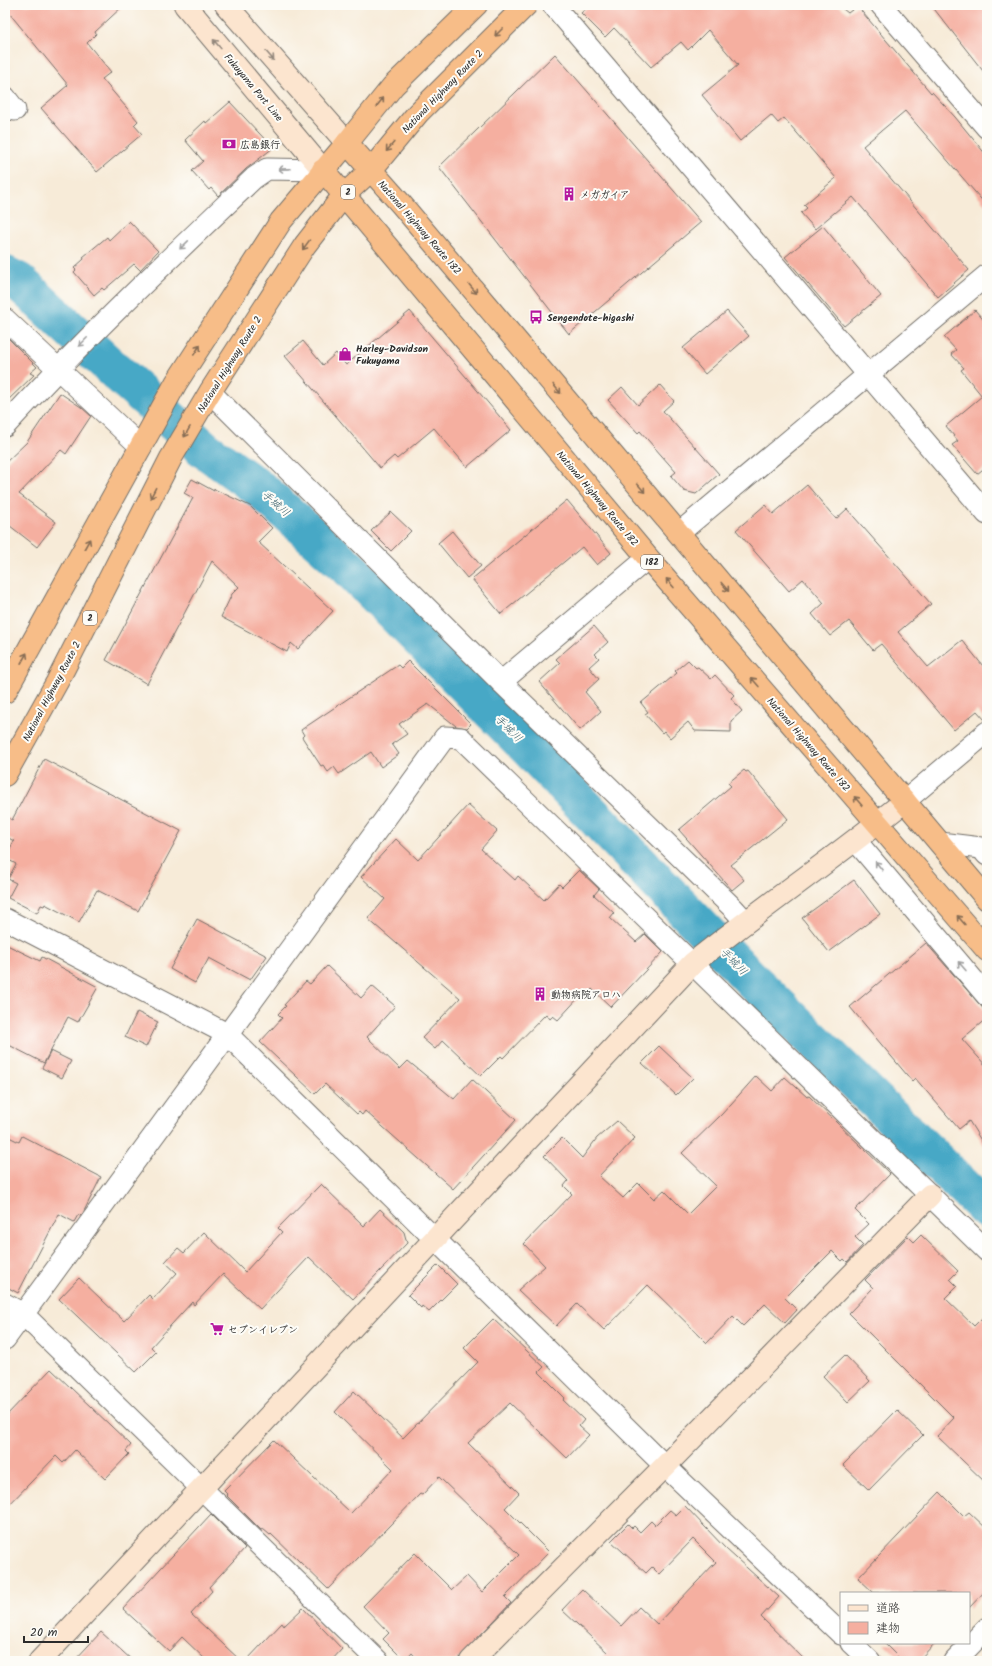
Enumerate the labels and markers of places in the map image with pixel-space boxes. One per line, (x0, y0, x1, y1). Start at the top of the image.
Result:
bank icon: 広島銀行 (221, 136, 237, 152)
place label: 広島銀行 (240, 137, 280, 153)
building icon: メガガイア (561, 186, 577, 202)
place label: メガガイア (580, 187, 630, 203)
bus stop icon: Sengendote-higashi (528, 309, 544, 325)
place label: Sengendote-higashi (547, 310, 634, 326)
place label: Harley-Davidson Fukuyama (356, 341, 428, 369)
shop icon: Harley-Davidson Fukuyama (337, 346, 353, 362)
building icon: 動物病院アロハ (532, 986, 548, 1002)
place label: 動物病院アロハ (551, 987, 621, 1003)
supermarket icon: セブンイレブン (209, 1321, 225, 1337)
place label: セブンイレブン (228, 1322, 298, 1338)

